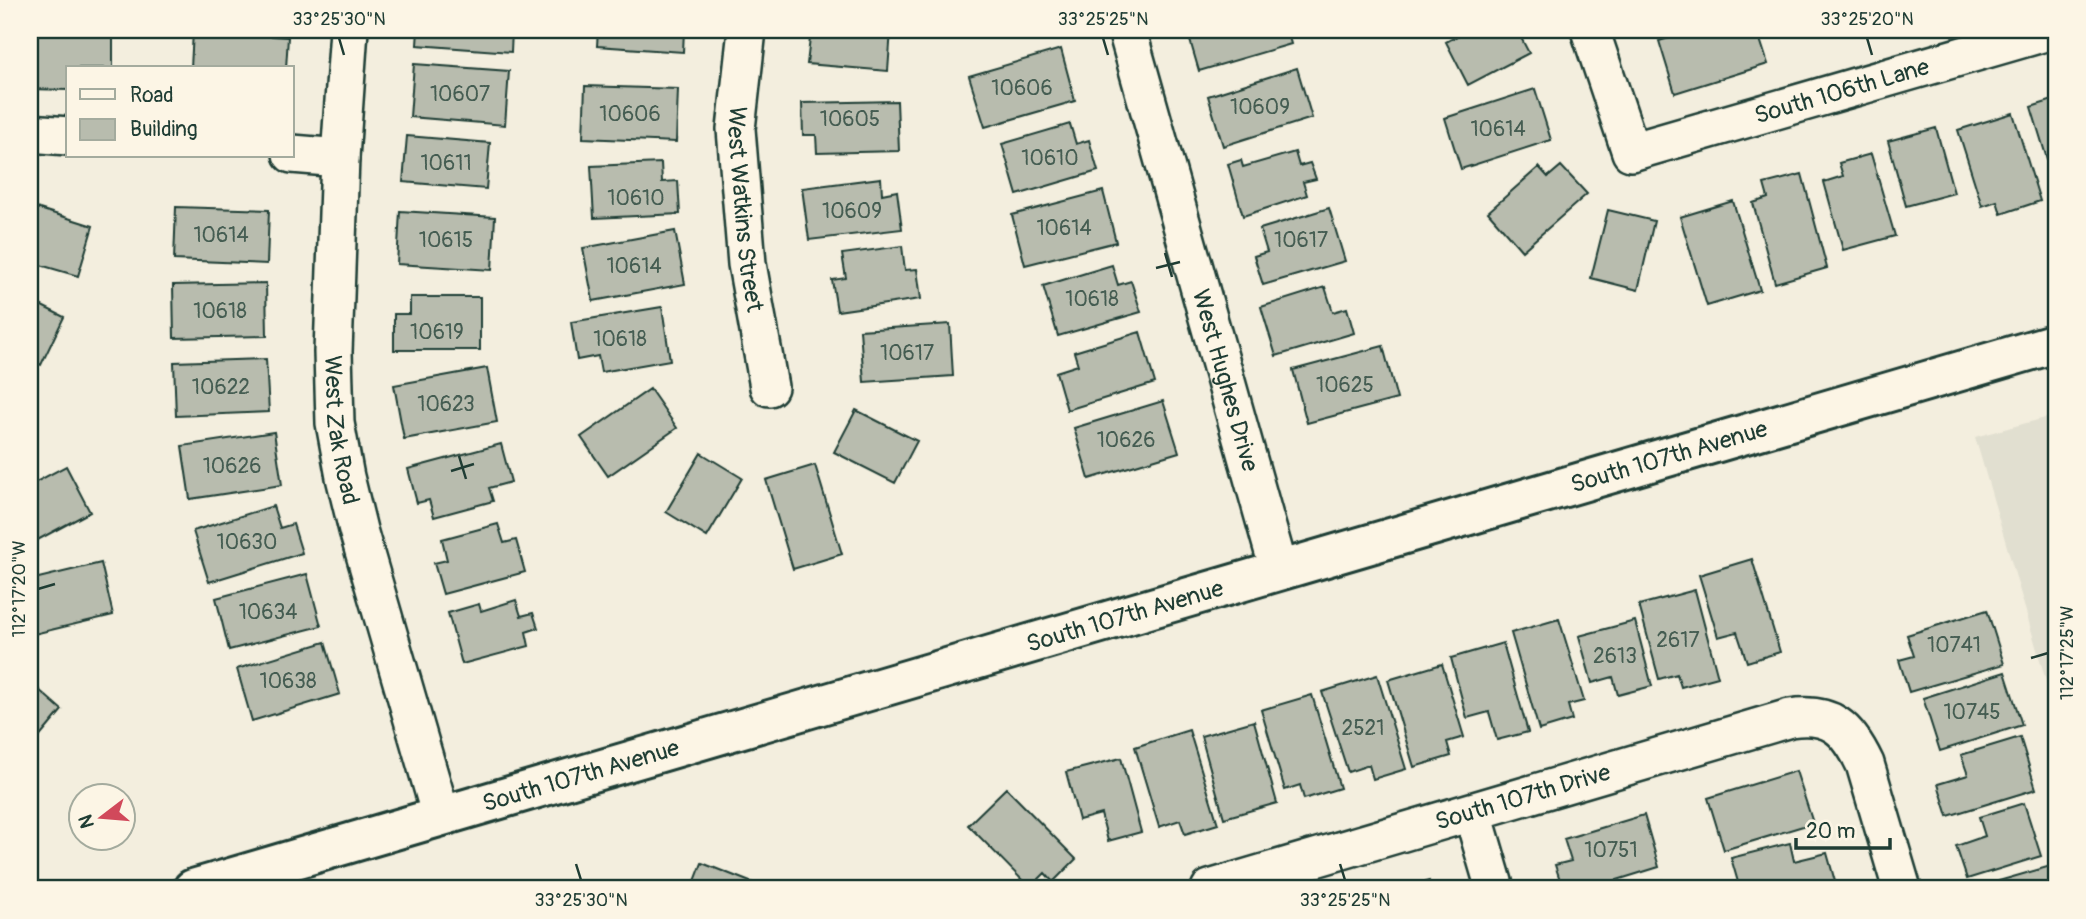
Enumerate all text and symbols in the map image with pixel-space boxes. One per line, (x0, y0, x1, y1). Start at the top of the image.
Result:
text: 33°25'30"N (292, 8, 386, 31)
text: 33°25'25"N (1058, 8, 1148, 31)
text: 33°25'20"N (1820, 8, 1914, 31)
street label: South 106th Lane (1751, 52, 1933, 130)
legend (66, 66, 294, 158)
house number: 10606 (991, 75, 1053, 102)
house number: 10607 (430, 81, 490, 108)
text: Road (130, 82, 174, 109)
house number: 10609 (1230, 94, 1290, 121)
house number: 10606 (599, 101, 661, 128)
street label: West Watkins Street (721, 104, 769, 315)
house number: 10605 (820, 106, 880, 133)
text: Building (130, 116, 197, 143)
house number: 10614 (1470, 116, 1526, 143)
house number: 10610 (1021, 145, 1079, 172)
house number: 10611 (420, 150, 472, 177)
house number: 10610 (607, 185, 665, 212)
house number: 10609 (822, 198, 882, 225)
house number: 10614 (1036, 215, 1092, 242)
house number: 10614 (193, 222, 249, 249)
house number: 10615 (419, 227, 473, 254)
house number: 10617 (1274, 227, 1328, 254)
house number: 10614 (606, 253, 662, 280)
house number: 10618 (1065, 286, 1119, 313)
street label: West Hughes Drive (1186, 286, 1265, 475)
house number: 10618 (193, 298, 247, 325)
house number: 10619 (410, 319, 464, 346)
house number: 10618 (593, 326, 647, 353)
house number: 10617 (880, 340, 934, 367)
street label: West Zak Road (318, 355, 365, 508)
house number: 10625 (1316, 372, 1374, 399)
house number: 10622 (192, 374, 250, 401)
house number: 10623 (417, 391, 475, 418)
street label: South 107th Avenue (1567, 414, 1771, 499)
house number: 10626 (1097, 427, 1155, 454)
house number: 10626 (203, 453, 261, 480)
house number: 10630 (217, 529, 277, 556)
text: 112°17'20"W (8, 540, 31, 638)
street label: South 107th Avenue (1023, 574, 1227, 659)
house number: 10634 (239, 599, 297, 626)
text: 112°17'25"W (2056, 606, 2079, 700)
house number: 2617 (1656, 627, 1700, 654)
house number: 10741 (1927, 632, 1981, 659)
house number: 2613 (1593, 643, 1637, 670)
house number: 10638 (259, 668, 317, 695)
house number: 10745 (1943, 699, 2001, 726)
house number: 2521 (1341, 715, 1385, 742)
street label: South 107th Avenue (479, 733, 683, 818)
street label: South 107th Drive (1432, 758, 1614, 837)
north arrow (66, 782, 136, 852)
scale bar (1796, 807, 1890, 851)
text: N (73, 812, 100, 831)
text: 20 m (1806, 818, 1855, 845)
house number: 10751 (1584, 837, 1638, 864)
text: 33°25'30"N (534, 889, 628, 912)
text: 33°25'25"N (1300, 889, 1390, 912)

